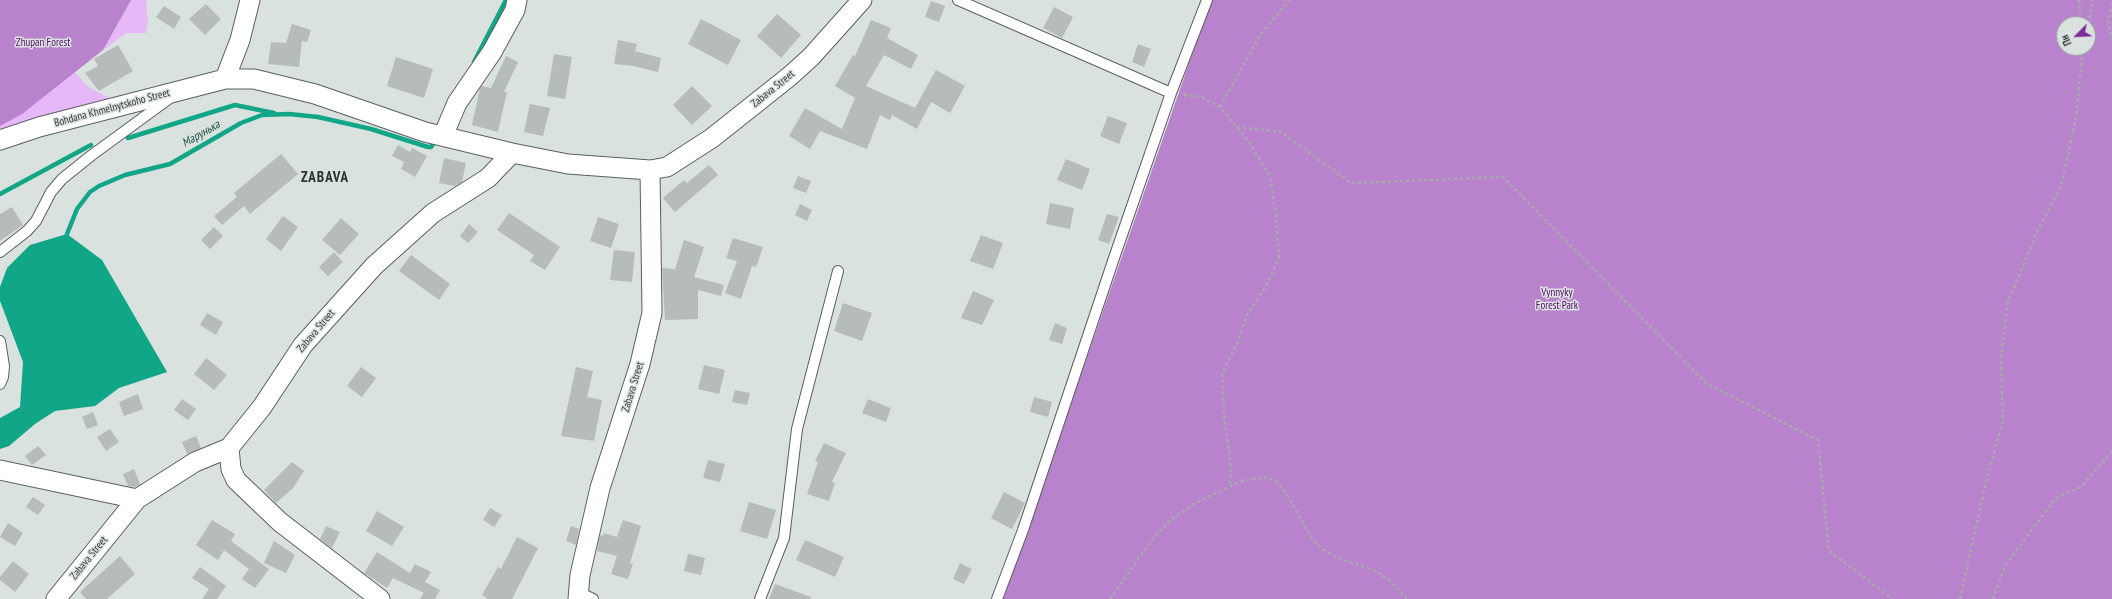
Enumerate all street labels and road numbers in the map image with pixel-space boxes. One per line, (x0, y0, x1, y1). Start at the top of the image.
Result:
street label: Zabava Street (749, 68, 797, 110)
street label: Bohdana Khmelnytskoho Street (53, 86, 171, 130)
street label: Zabava Street (294, 307, 338, 355)
street label: Zabava Street (619, 360, 647, 414)
street label: Zabava Street (68, 534, 110, 582)

